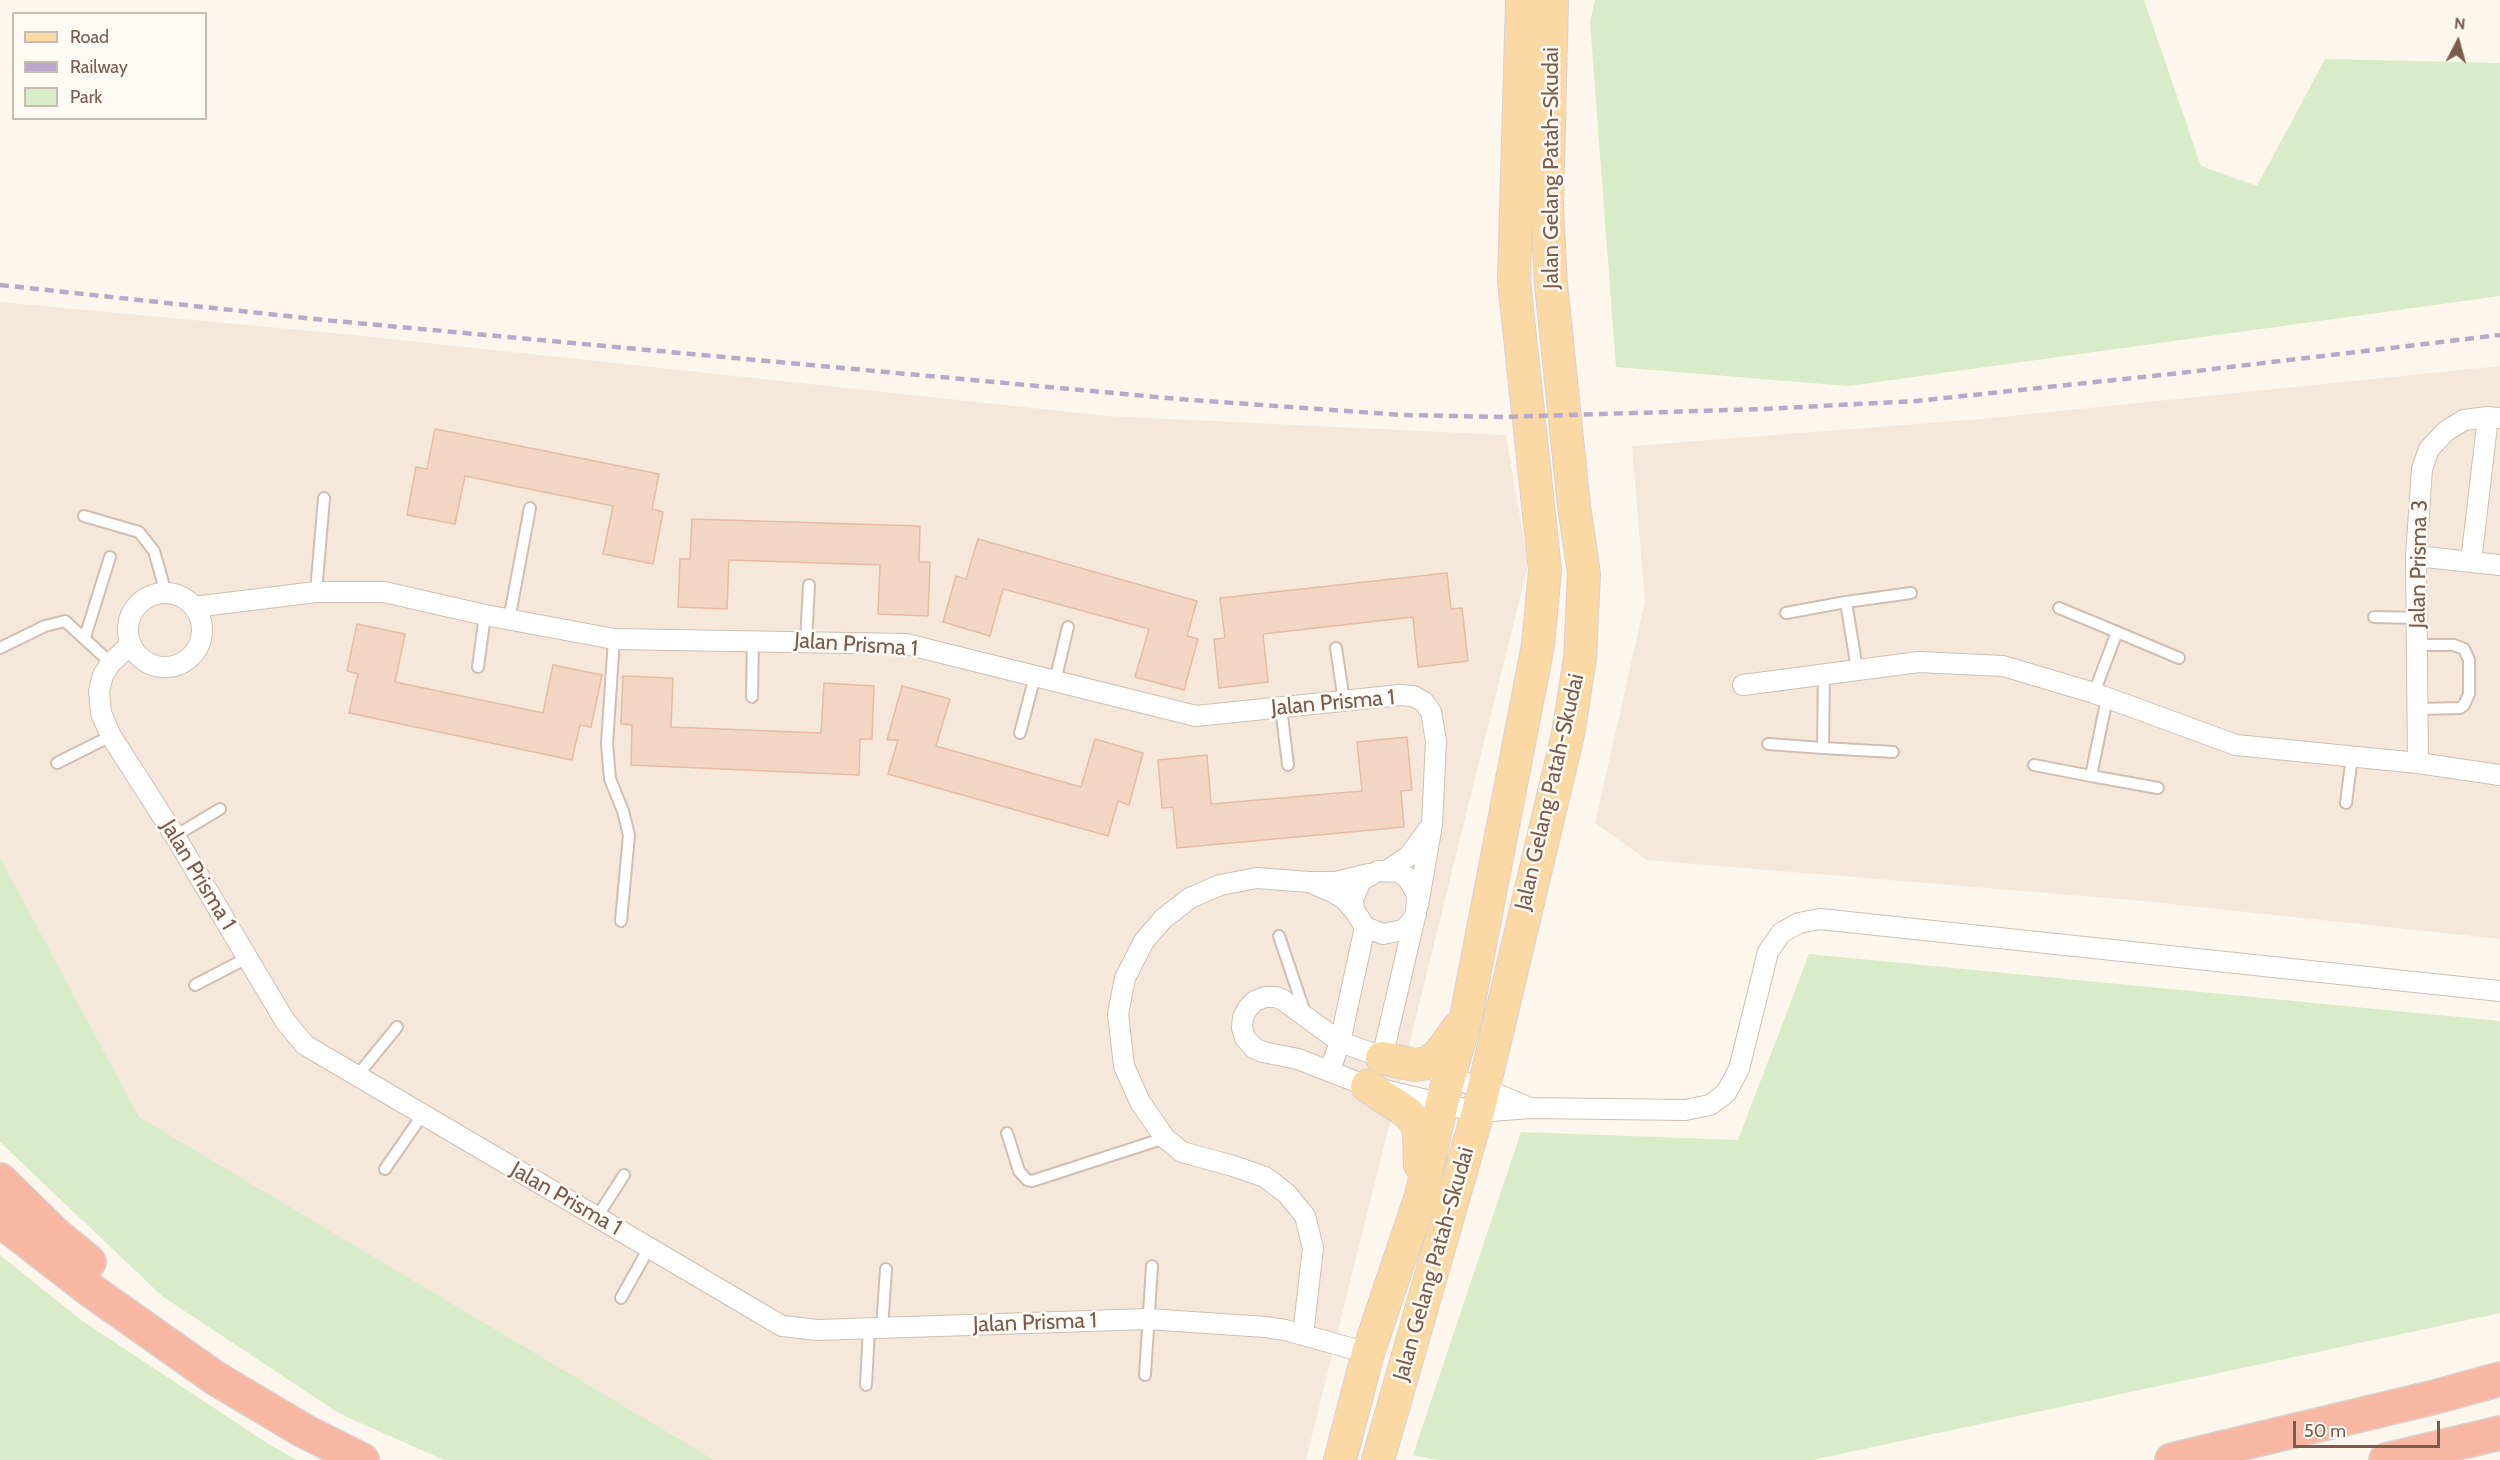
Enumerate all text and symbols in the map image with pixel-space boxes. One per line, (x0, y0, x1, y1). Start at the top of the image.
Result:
legend (12, 12, 207, 120)
north arrow (2428, 12, 2488, 72)
text: N (2453, 14, 2467, 34)
text: Road (70, 26, 109, 48)
street label: Jalan Gelang Patah-Skudai (1539, 47, 1565, 289)
text: Railway (70, 56, 128, 78)
text: Park (70, 86, 102, 108)
street label: Jalan Prisma 3 (2405, 499, 2433, 629)
street label: Jalan Prisma 1 (793, 628, 919, 662)
street label: Jalan Gelang Patah-Skudai (1510, 671, 1590, 913)
street label: Jalan Prisma 1 (1270, 684, 1396, 722)
street label: Jalan Prisma 1 (155, 815, 241, 935)
street label: Jalan Gelang Patah-Skudai (1388, 1144, 1480, 1384)
street label: Jalan Prisma 1 (506, 1157, 626, 1241)
street label: Jalan Prisma 1 (973, 1308, 1097, 1338)
scale bar (2296, 1409, 2443, 1447)
text: 50 m (2304, 1420, 2346, 1442)

